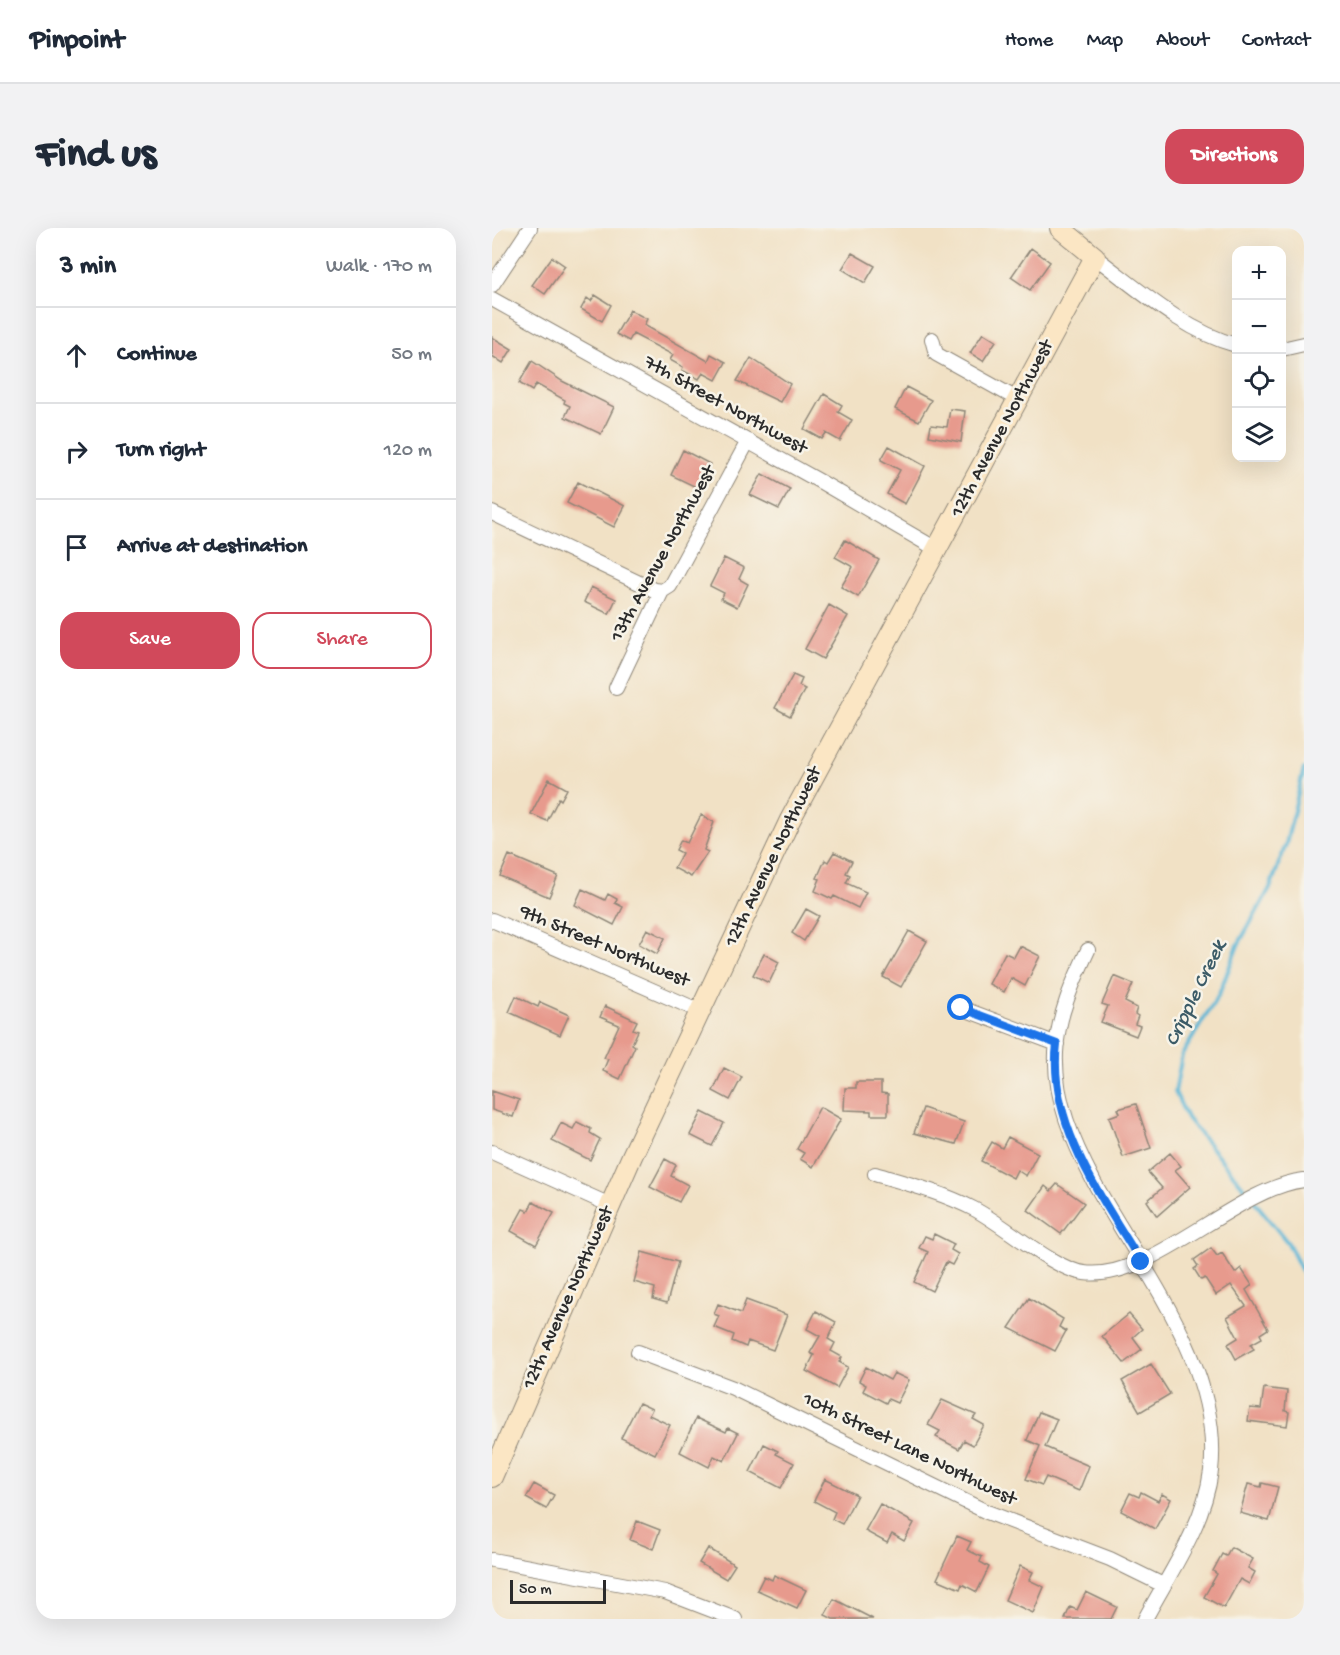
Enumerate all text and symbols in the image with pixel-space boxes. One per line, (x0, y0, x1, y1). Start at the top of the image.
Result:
text: Pinpoint (30, 25, 124, 58)
text: Home (1005, 29, 1053, 54)
text: Map (1086, 29, 1123, 54)
text: About (1156, 29, 1209, 54)
text: Contact (1242, 29, 1310, 54)
button: Directions (1165, 129, 1304, 184)
text: Find us (36, 132, 156, 181)
map controls (1232, 246, 1286, 462)
button: + (1232, 246, 1286, 300)
text: 3 min (60, 252, 116, 283)
text: Walk · 170 m (326, 256, 432, 279)
button: − (1232, 300, 1286, 354)
street label: 12th Avenue Northwest (946, 335, 1060, 522)
icon: ahead (60, 339, 93, 372)
text: Continue (117, 342, 197, 368)
text: 50 m (391, 344, 432, 367)
street label: 7th Street Northwest (639, 351, 812, 461)
button: locate (1232, 354, 1286, 408)
button: layers (1232, 408, 1286, 462)
icon: right (60, 435, 93, 468)
text: Turn right (117, 438, 205, 464)
text: 120 m (384, 440, 432, 463)
street label: 13th Avenue Northwest (606, 460, 723, 647)
icon: arrive (60, 531, 93, 564)
text: Arrive at destination (117, 534, 307, 560)
button: Save (60, 612, 240, 669)
button: Share (252, 612, 432, 669)
street label: 12th Avenue Northwest (720, 762, 828, 952)
street label: 9th Street Northwest (515, 900, 694, 994)
water label: Cripple Creek (1161, 935, 1234, 1051)
route start (947, 994, 973, 1020)
street label: 12th Avenue Northwest (518, 1202, 620, 1394)
route end (1127, 1248, 1153, 1274)
street label: 10th Street Lane Northwest (797, 1388, 1021, 1513)
scale bar (510, 1577, 606, 1604)
text: 50 m (519, 1581, 552, 1600)

